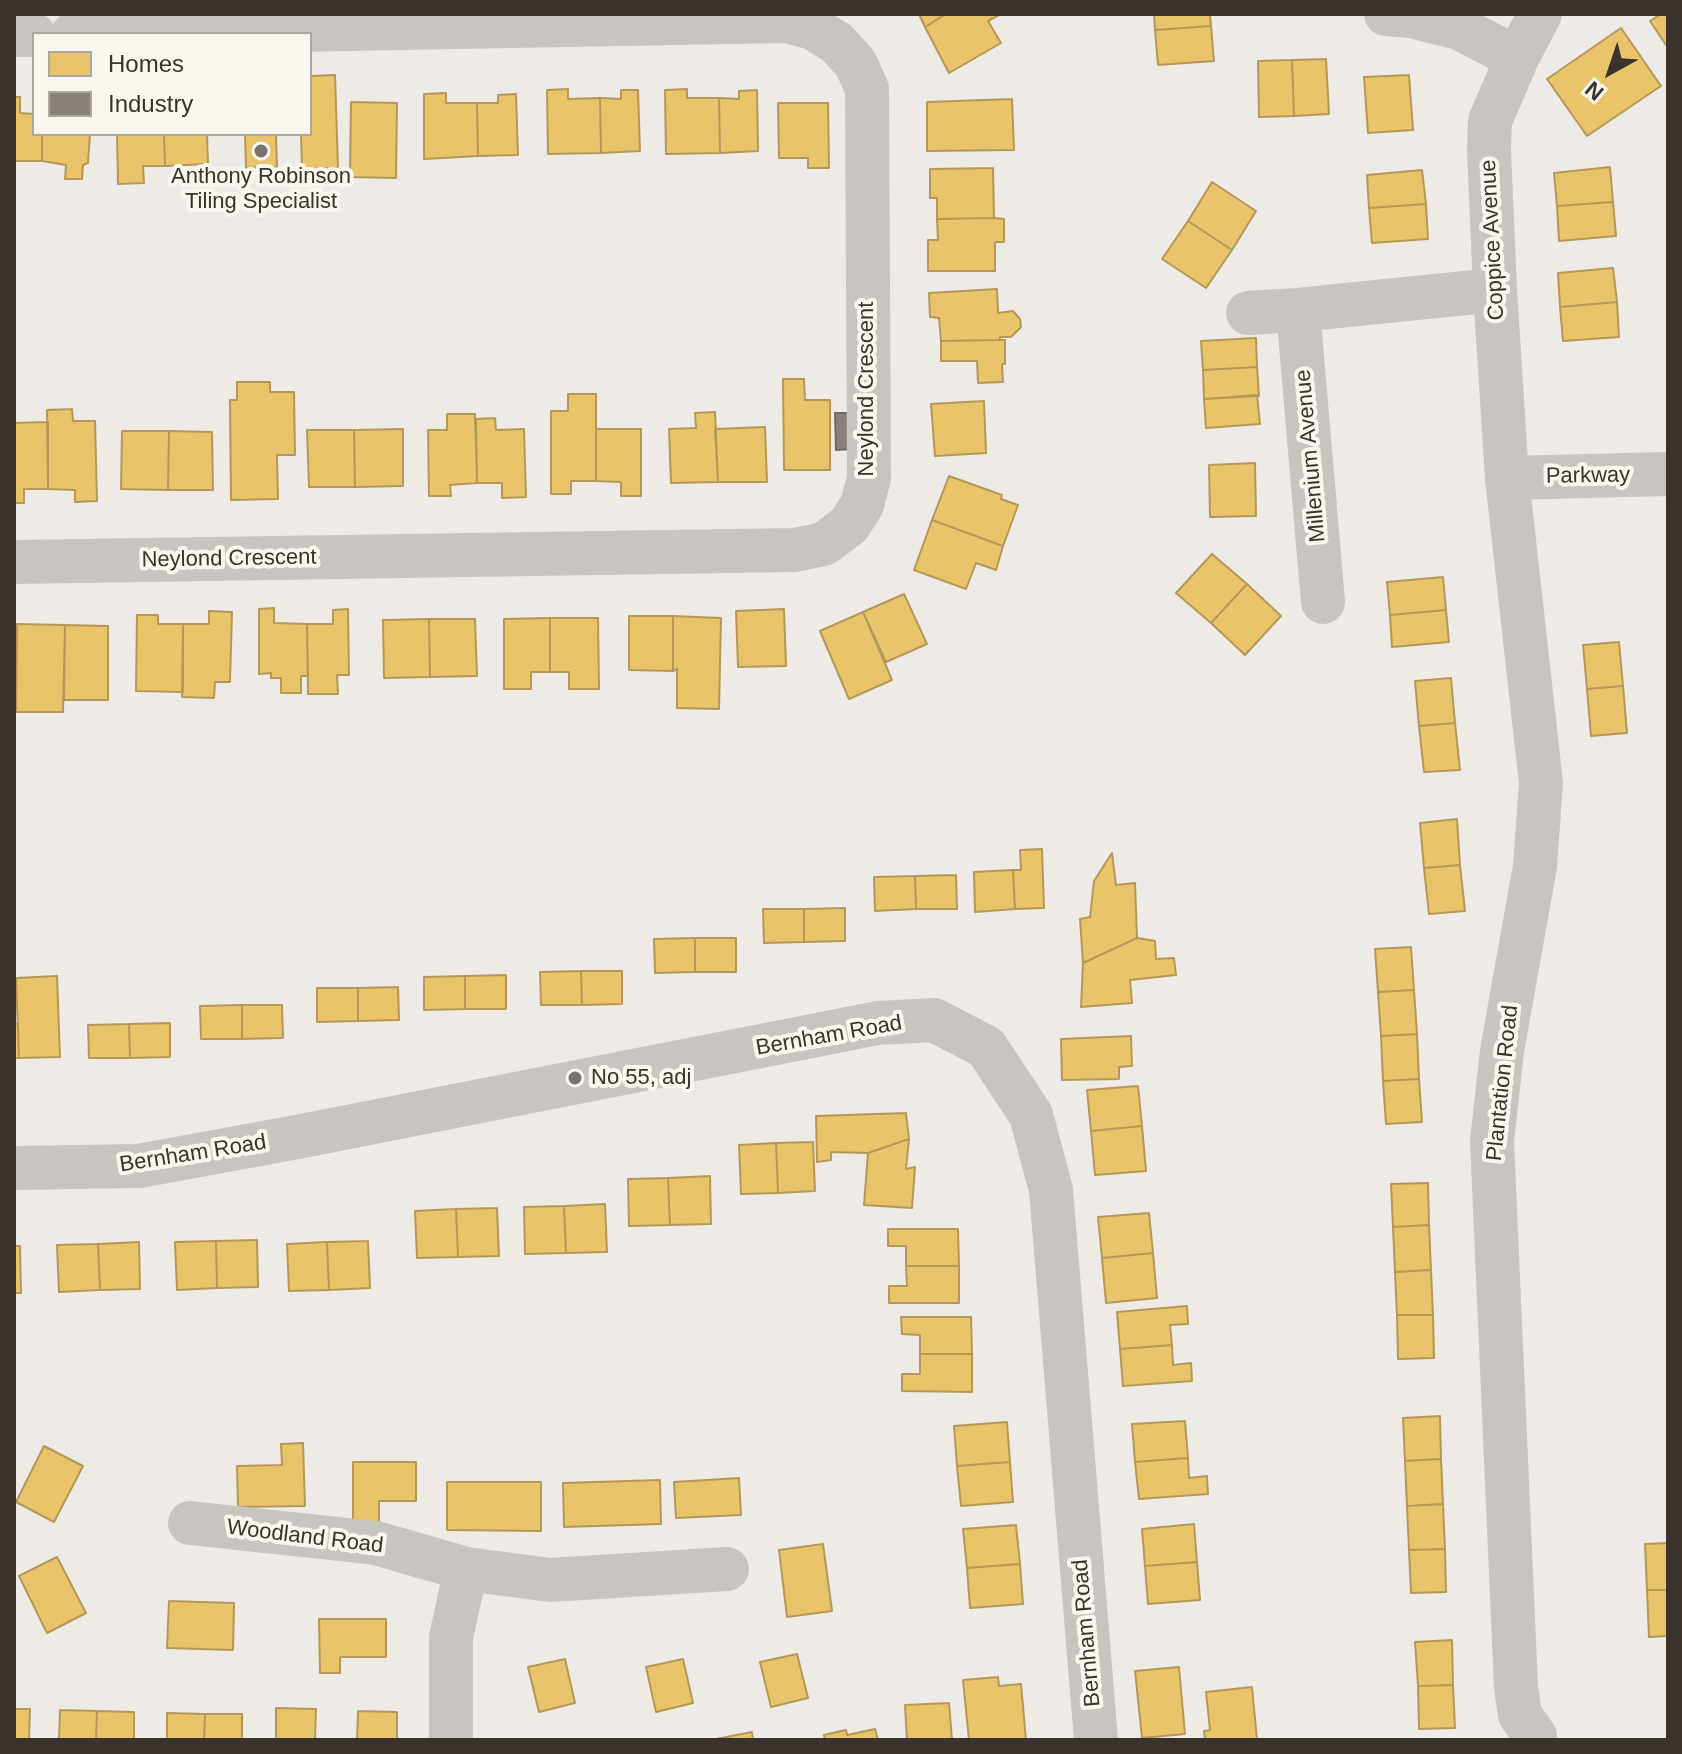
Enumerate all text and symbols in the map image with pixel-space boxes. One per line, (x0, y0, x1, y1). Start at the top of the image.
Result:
legend (32, 32, 312, 136)
north arrow (1570, 32, 1650, 112)
text: Homes (108, 50, 184, 77)
text: N (1580, 76, 1608, 105)
text: Industry (108, 90, 193, 117)
marker: Anthony Robinson Tiling Specialist (252, 142, 270, 160)
street label: Coppice Avenue (1476, 159, 1510, 321)
place label: Anthony Robinson Tiling Specialist (171, 164, 351, 216)
street label: Neylond Crescent (854, 302, 880, 476)
street label: Millenium Avenue (1290, 369, 1332, 543)
street label: Parkway (1546, 462, 1630, 490)
street label: Neylond Crescent (141, 544, 317, 574)
street label: Plantation Road (1482, 1004, 1524, 1162)
street label: Bernham Road (754, 1010, 904, 1062)
place label: No 55, adj (591, 1065, 691, 1091)
marker: No 55, adj (566, 1069, 584, 1087)
street label: Bernham Road (118, 1129, 268, 1179)
street label: Woodland Road (225, 1514, 385, 1560)
street label: Bernham Road (1067, 1558, 1107, 1708)

